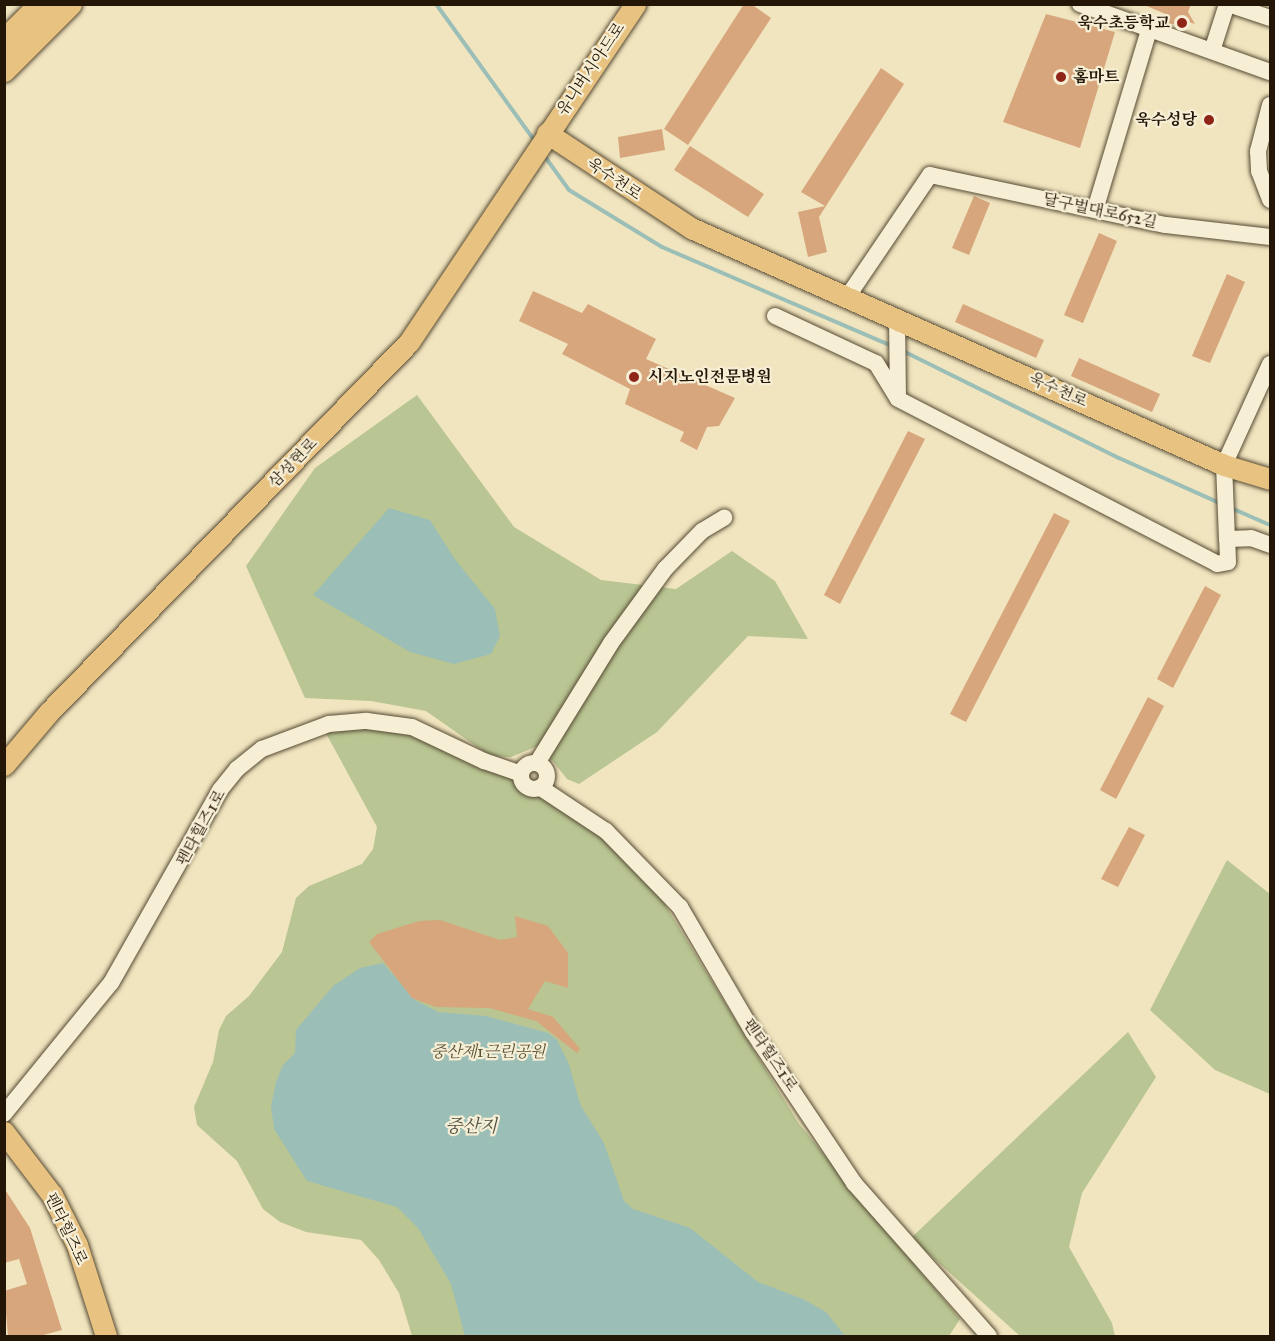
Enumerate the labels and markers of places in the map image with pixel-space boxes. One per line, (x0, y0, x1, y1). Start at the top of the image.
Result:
place label: 욱수초등학교 (1077, 13, 1170, 33)
marker: 욱수초등학교 (1175, 16, 1189, 30)
place label: 홈마트 (1073, 67, 1119, 87)
marker: 홈마트 (1054, 70, 1068, 84)
place label: 욱수성당 (1135, 110, 1197, 130)
marker: 욱수성당 (1202, 113, 1216, 127)
place label: 시지노인전문병원 (648, 367, 772, 387)
marker: 시지노인전문병원 (625, 368, 643, 386)

